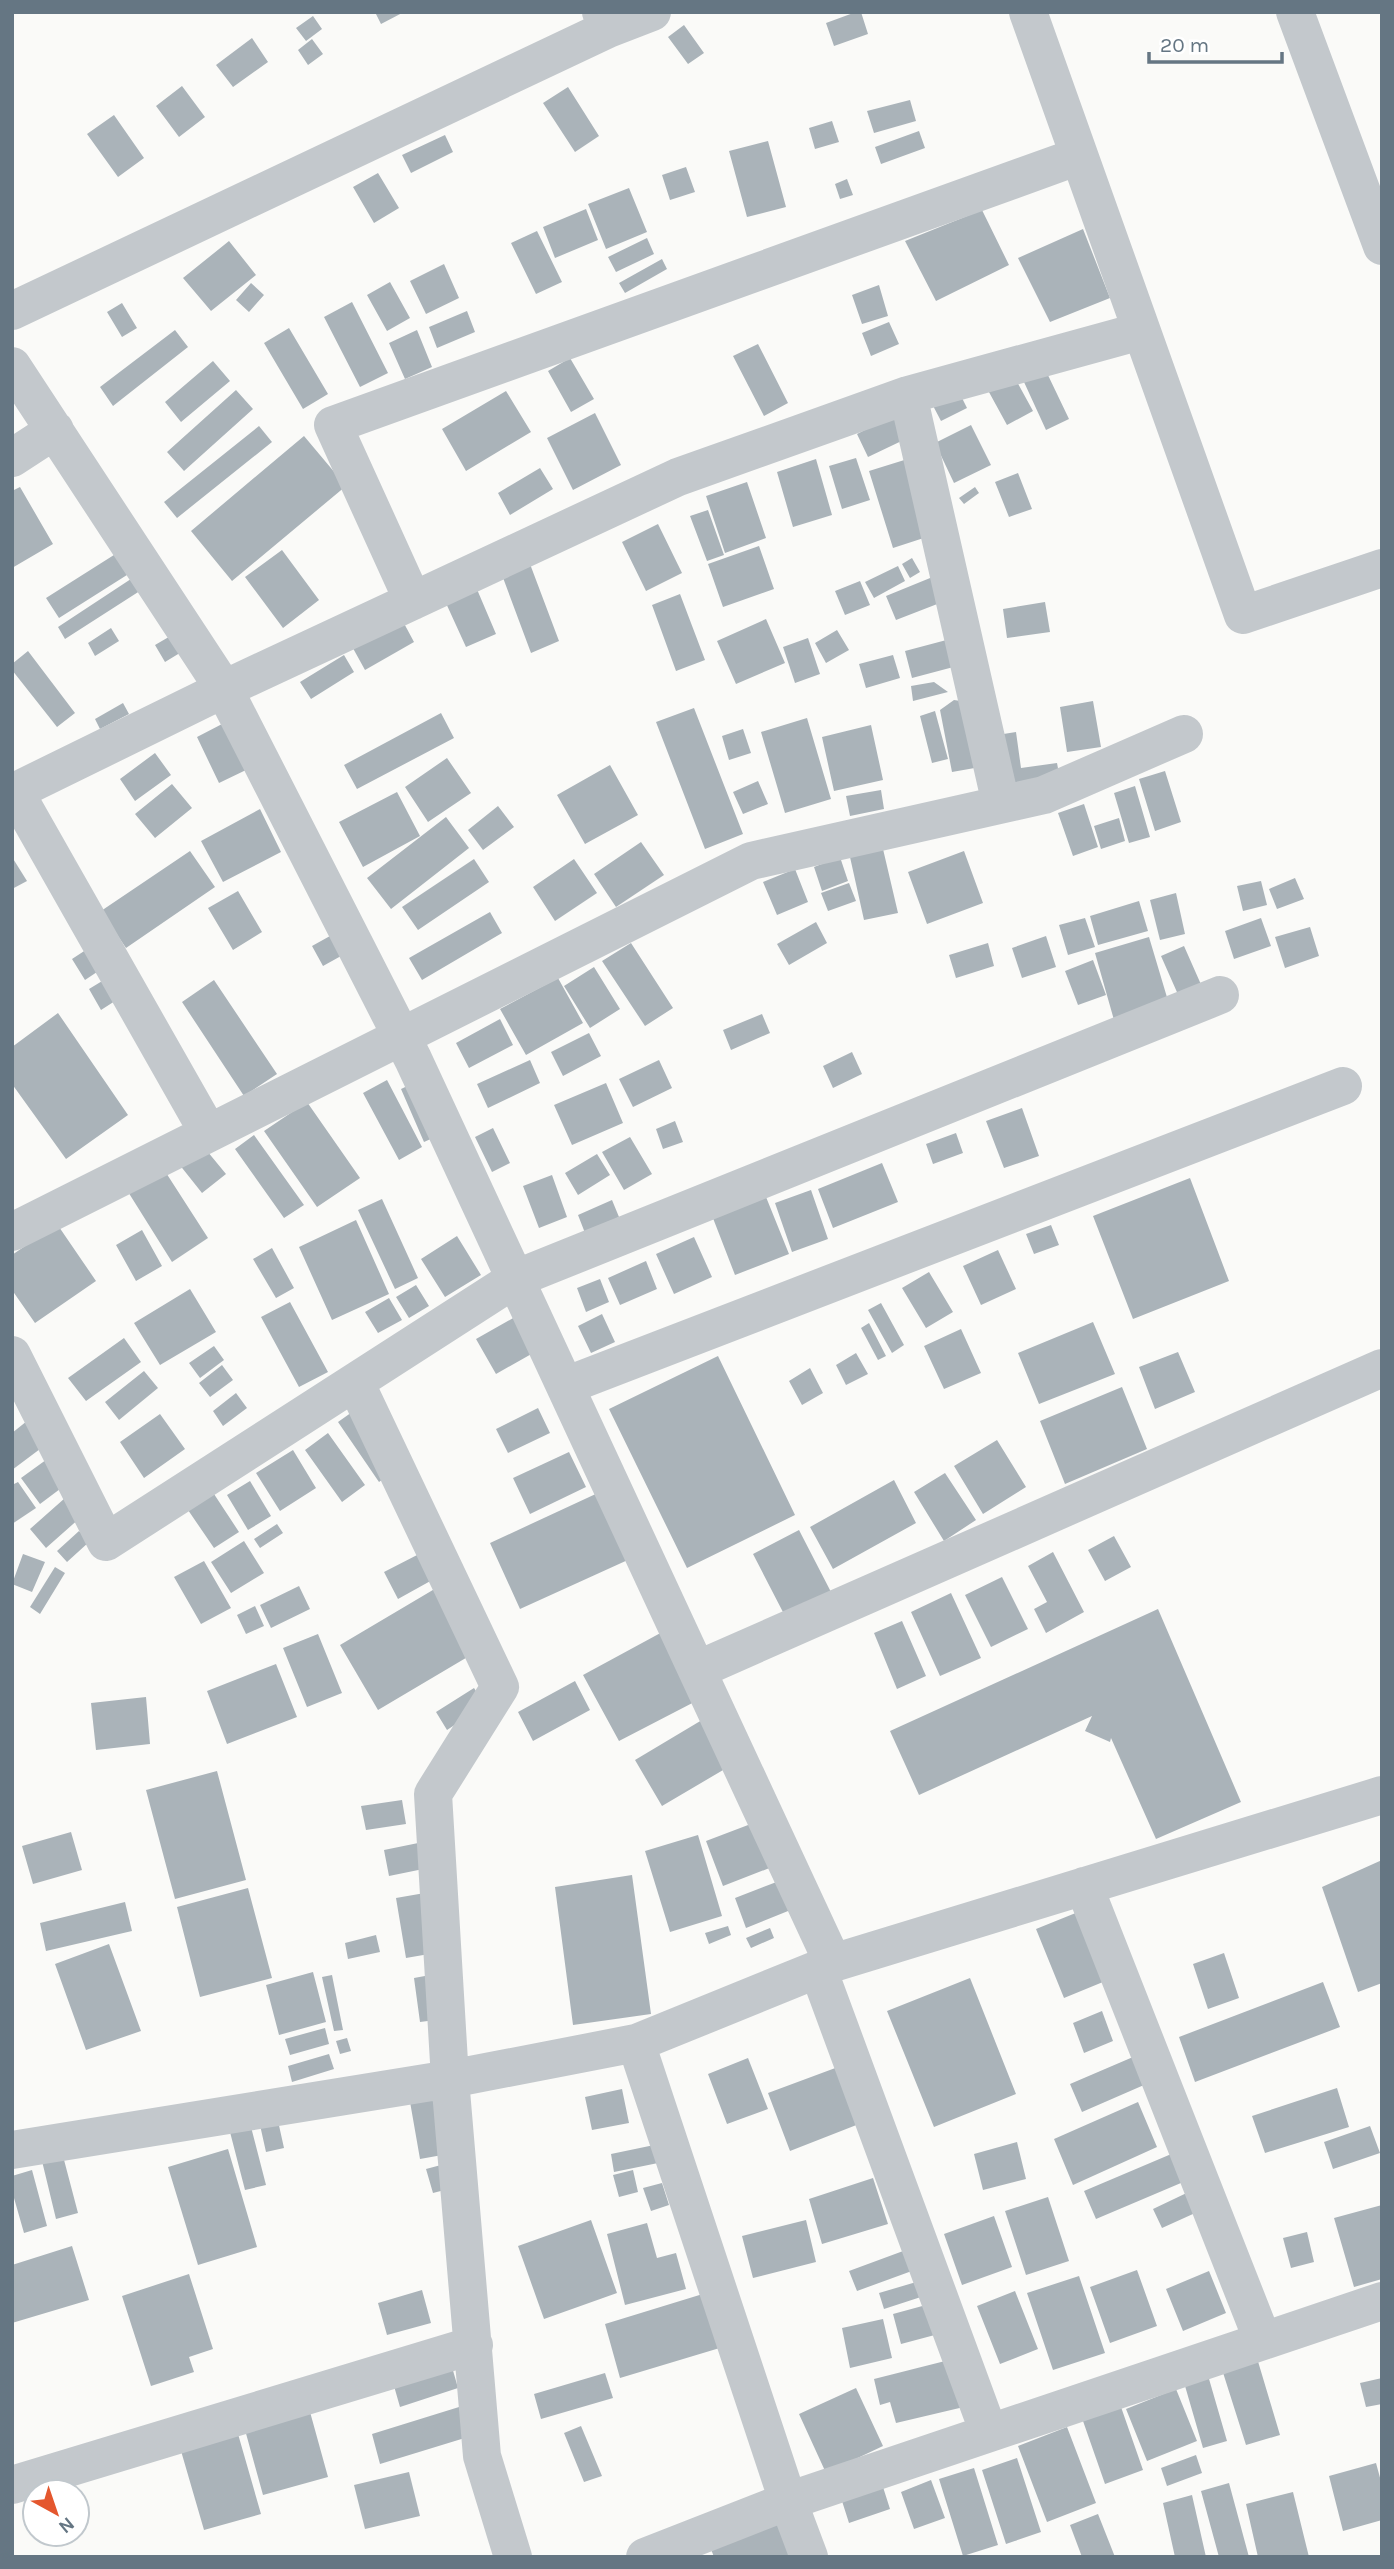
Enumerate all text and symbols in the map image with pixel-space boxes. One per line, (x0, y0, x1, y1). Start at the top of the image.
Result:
scale bar (1149, 21, 1282, 65)
text: 20 m (1160, 33, 1209, 57)
north arrow (21, 2478, 91, 2548)
text: N (54, 2512, 79, 2538)

